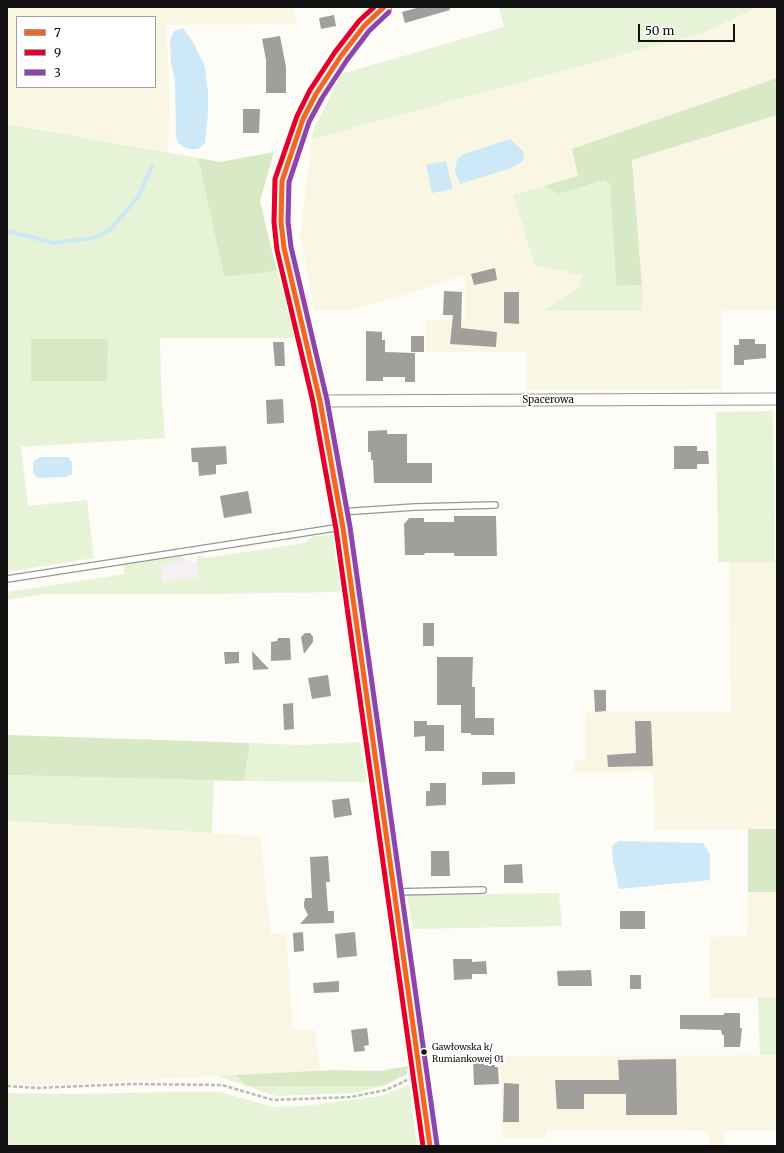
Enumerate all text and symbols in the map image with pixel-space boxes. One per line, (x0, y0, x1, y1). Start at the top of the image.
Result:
legend (16, 16, 156, 88)
scale bar (640, 16, 737, 42)
text: 50 m (645, 23, 674, 38)
text: 7 (54, 25, 61, 40)
text: 9 (54, 45, 61, 60)
text: 3 (54, 65, 61, 80)
street label: Spacerowa (522, 394, 574, 406)
place label: Gawłowska k/ Rumiankowej 01 (432, 1042, 504, 1063)
marker: Gawłowska k/ Rumiankowej 01 (419, 1047, 429, 1057)

